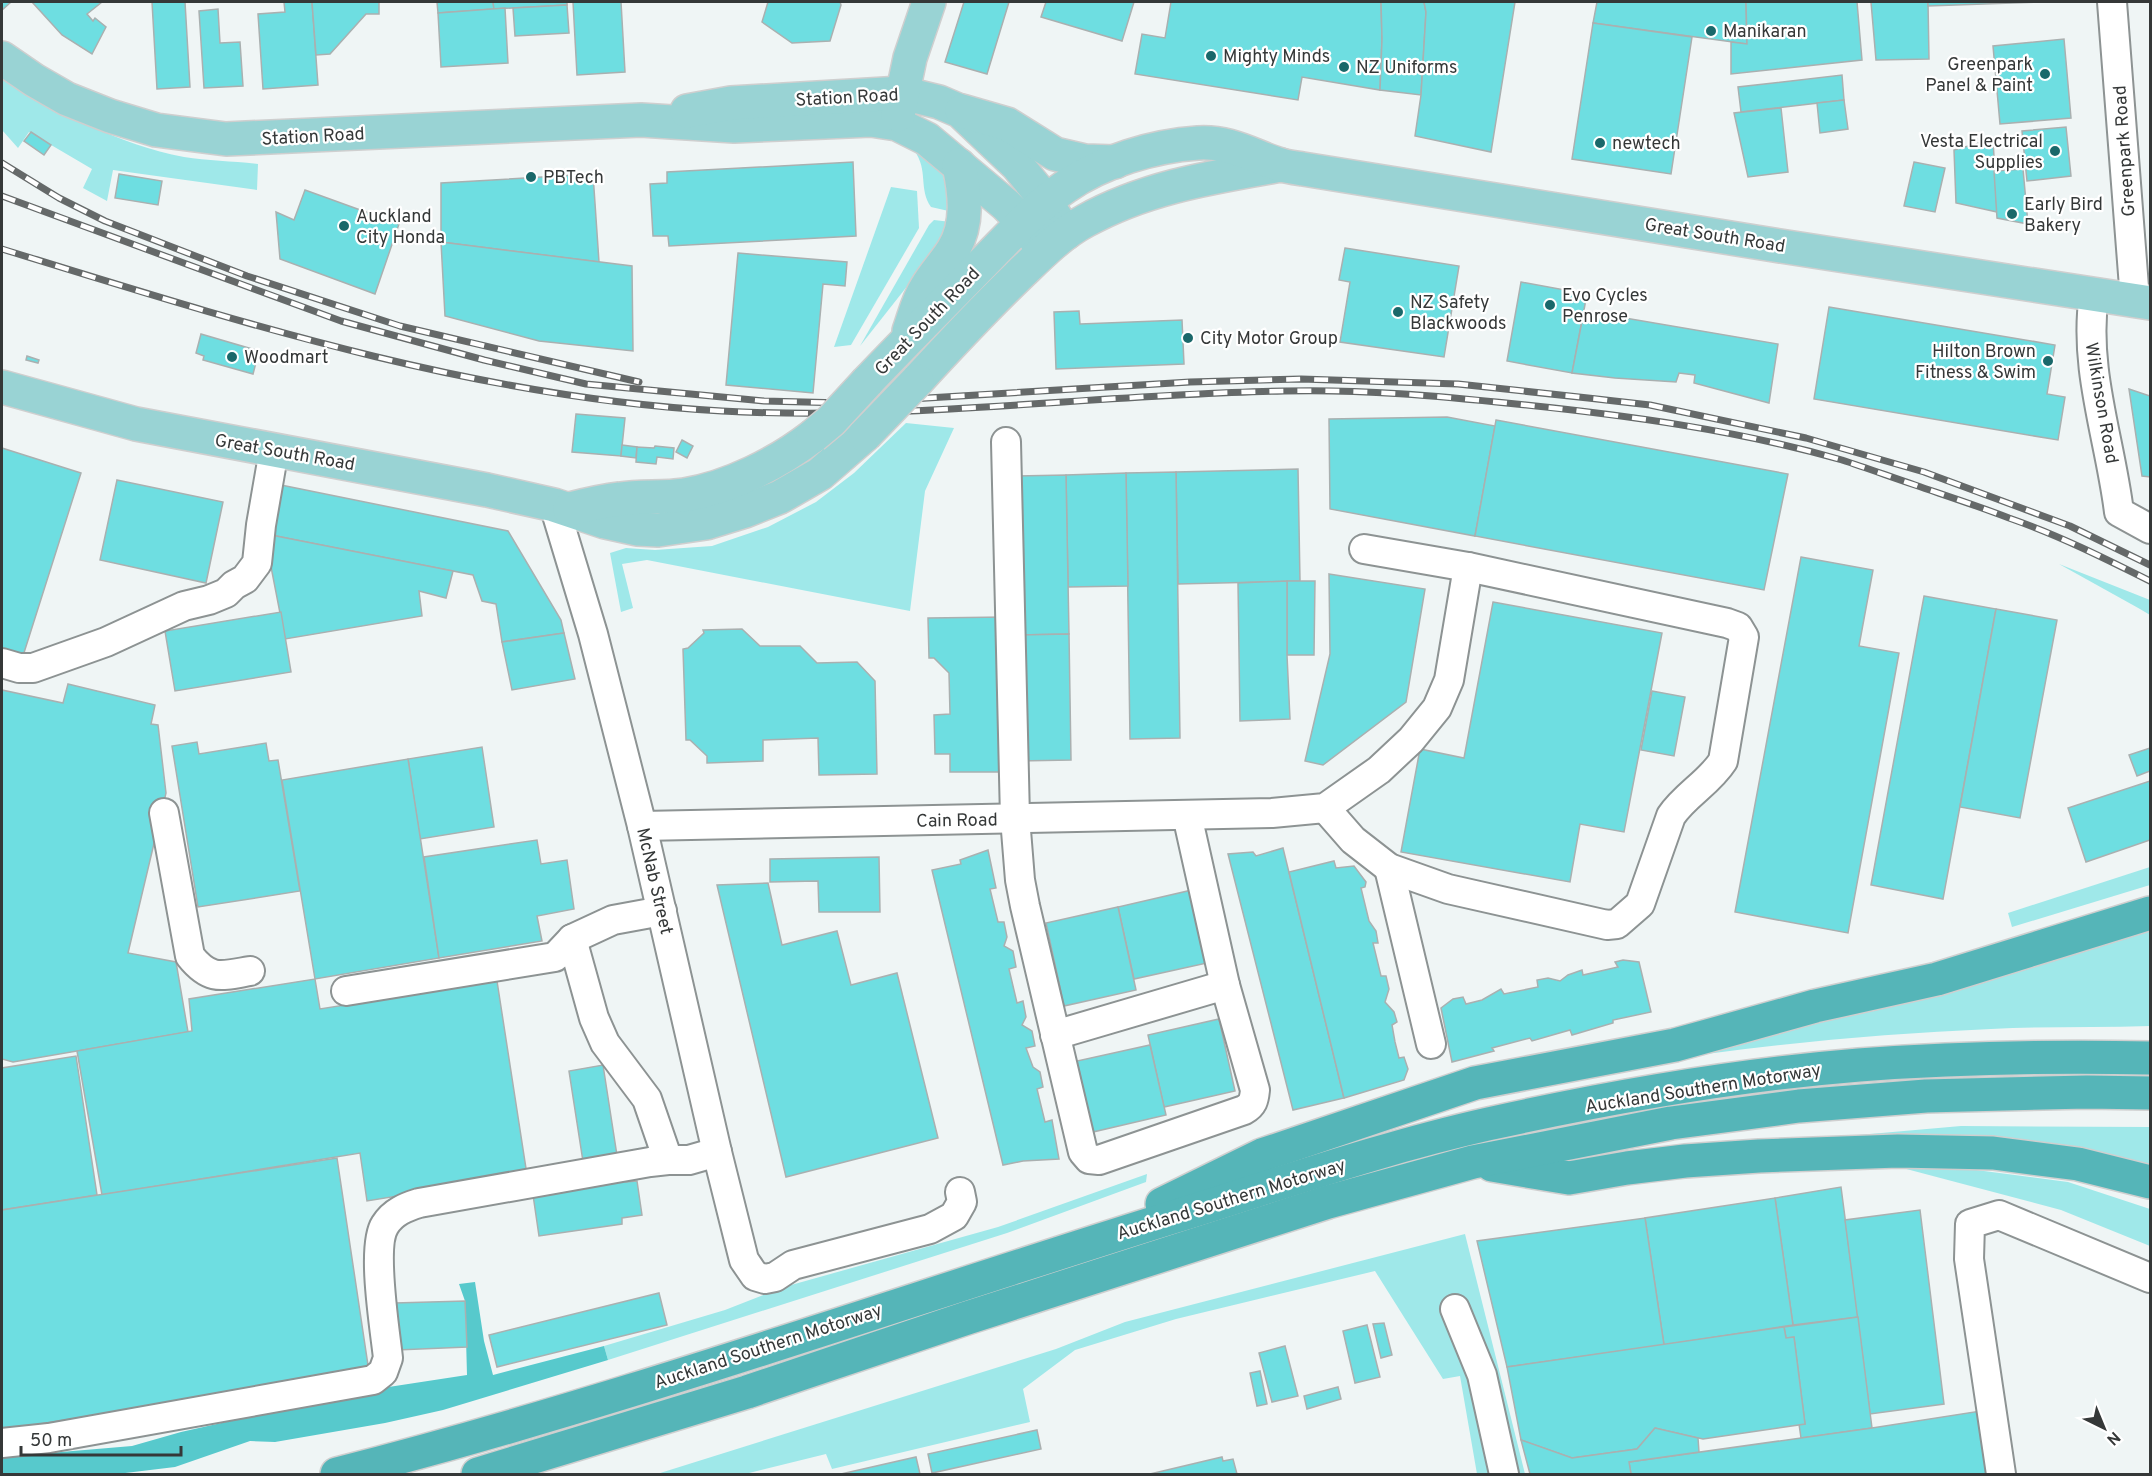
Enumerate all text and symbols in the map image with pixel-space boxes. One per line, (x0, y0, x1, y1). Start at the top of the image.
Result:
place label: Manikaran (1723, 21, 1807, 44)
marker: Manikaran (1704, 24, 1718, 38)
place label: Mighty Minds (1223, 46, 1330, 69)
marker: Mighty Minds (1204, 49, 1218, 63)
place label: Greenpark Panel & Paint (1925, 54, 2033, 98)
place label: NZ Uniforms (1356, 57, 1457, 80)
marker: NZ Uniforms (1337, 60, 1351, 74)
marker: Greenpark Panel & Paint (2038, 67, 2052, 81)
street label: Station Road (795, 84, 899, 113)
street label: Greenpark Road (2109, 84, 2142, 217)
street label: Station Road (261, 123, 365, 152)
place label: Vesta Electrical Supplies (1920, 131, 2043, 175)
place label: newtech (1612, 133, 1681, 156)
marker: newtech (1593, 136, 1607, 150)
marker: Vesta Electrical Supplies (2048, 144, 2062, 158)
place label: PBTech (543, 167, 604, 190)
marker: PBTech (524, 170, 538, 184)
place label: Early Bird Bakery (2024, 194, 2103, 238)
place label: Auckland City Honda (356, 206, 445, 250)
marker: Early Bird Bakery (2005, 207, 2019, 221)
street label: Great South Road (1643, 214, 1787, 259)
marker: Auckland City Honda (337, 219, 351, 233)
street label: Great South Road (871, 263, 986, 381)
place label: Evo Cycles Penrose (1562, 285, 1648, 329)
place label: NZ Safety Blackwoods (1410, 292, 1506, 336)
marker: Evo Cycles Penrose (1543, 298, 1557, 312)
marker: NZ Safety Blackwoods (1391, 305, 1405, 319)
place label: City Motor Group (1200, 328, 1338, 351)
marker: City Motor Group (1181, 331, 1195, 345)
place label: Hilton Brown Fitness & Swim (1915, 341, 2036, 385)
street label: Wilkinson Road (2079, 341, 2123, 466)
place label: Woodmart (244, 347, 329, 370)
marker: Woodmart (225, 350, 239, 364)
marker: Hilton Brown Fitness & Swim (2041, 354, 2055, 368)
street label: Great South Road (213, 430, 357, 477)
street label: Cain Road (916, 809, 998, 834)
street label: McNab Street (630, 826, 677, 937)
street label: Auckland Southern Motorway (1584, 1059, 1823, 1119)
street label: Auckland Southern Motorway (1114, 1155, 1349, 1246)
street label: Auckland Southern Motorway (652, 1300, 885, 1395)
north arrow (2074, 1398, 2134, 1458)
scale bar (21, 1419, 182, 1457)
text: N (2102, 1426, 2124, 1449)
text: 50 m (30, 1430, 72, 1453)

